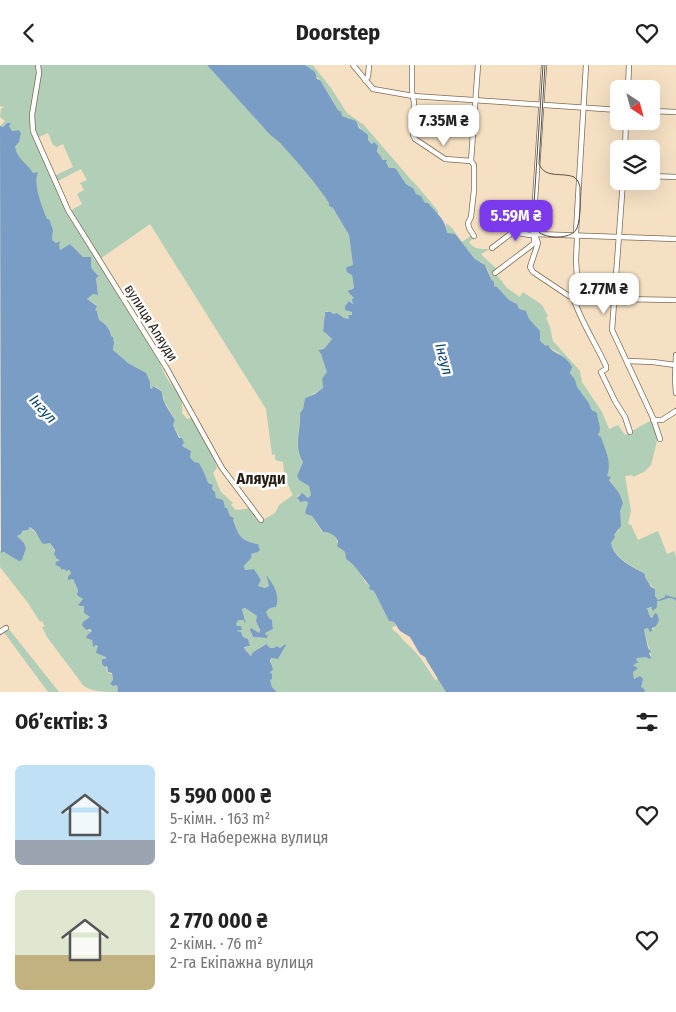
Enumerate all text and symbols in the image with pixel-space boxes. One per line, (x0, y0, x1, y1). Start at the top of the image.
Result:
icon: back (15, 19, 43, 47)
text: Doorstep (296, 19, 380, 46)
icon: heart (633, 19, 661, 47)
north arrow (610, 80, 660, 130)
map controls (610, 80, 660, 190)
pin: 7.35M ₴ (398, 104, 490, 147)
text: 7.35M ₴ (419, 111, 469, 130)
button: layers (610, 140, 660, 190)
pin: 5.59M ₴ (470, 199, 562, 242)
text: 5.59M ₴ (491, 206, 541, 225)
pin: 2.77M ₴ (558, 273, 650, 315)
text: 2.77M ₴ (580, 279, 628, 298)
street label: вулиця Аляуди (121, 281, 181, 365)
water label: Інгул (431, 341, 457, 377)
water label: Інгул (26, 391, 61, 427)
district label: Аляуди (235, 469, 286, 488)
icon: filters (633, 708, 661, 736)
text: Об’єктів: 3 (15, 709, 108, 735)
text: 5 590 000 ₴ (170, 783, 271, 809)
icon: home (55, 785, 115, 845)
icon: heart (633, 801, 661, 829)
text: 5-кімн. · 163 m² (170, 809, 270, 828)
text: 2-га Набережна вулиця (170, 828, 329, 847)
text: 2 770 000 ₴ (170, 908, 268, 934)
icon: home (55, 910, 115, 970)
icon: heart (633, 926, 661, 954)
text: 2-кімн. · 76 m² (170, 934, 263, 953)
text: 2-га Екіпажна вулиця (170, 953, 314, 972)

